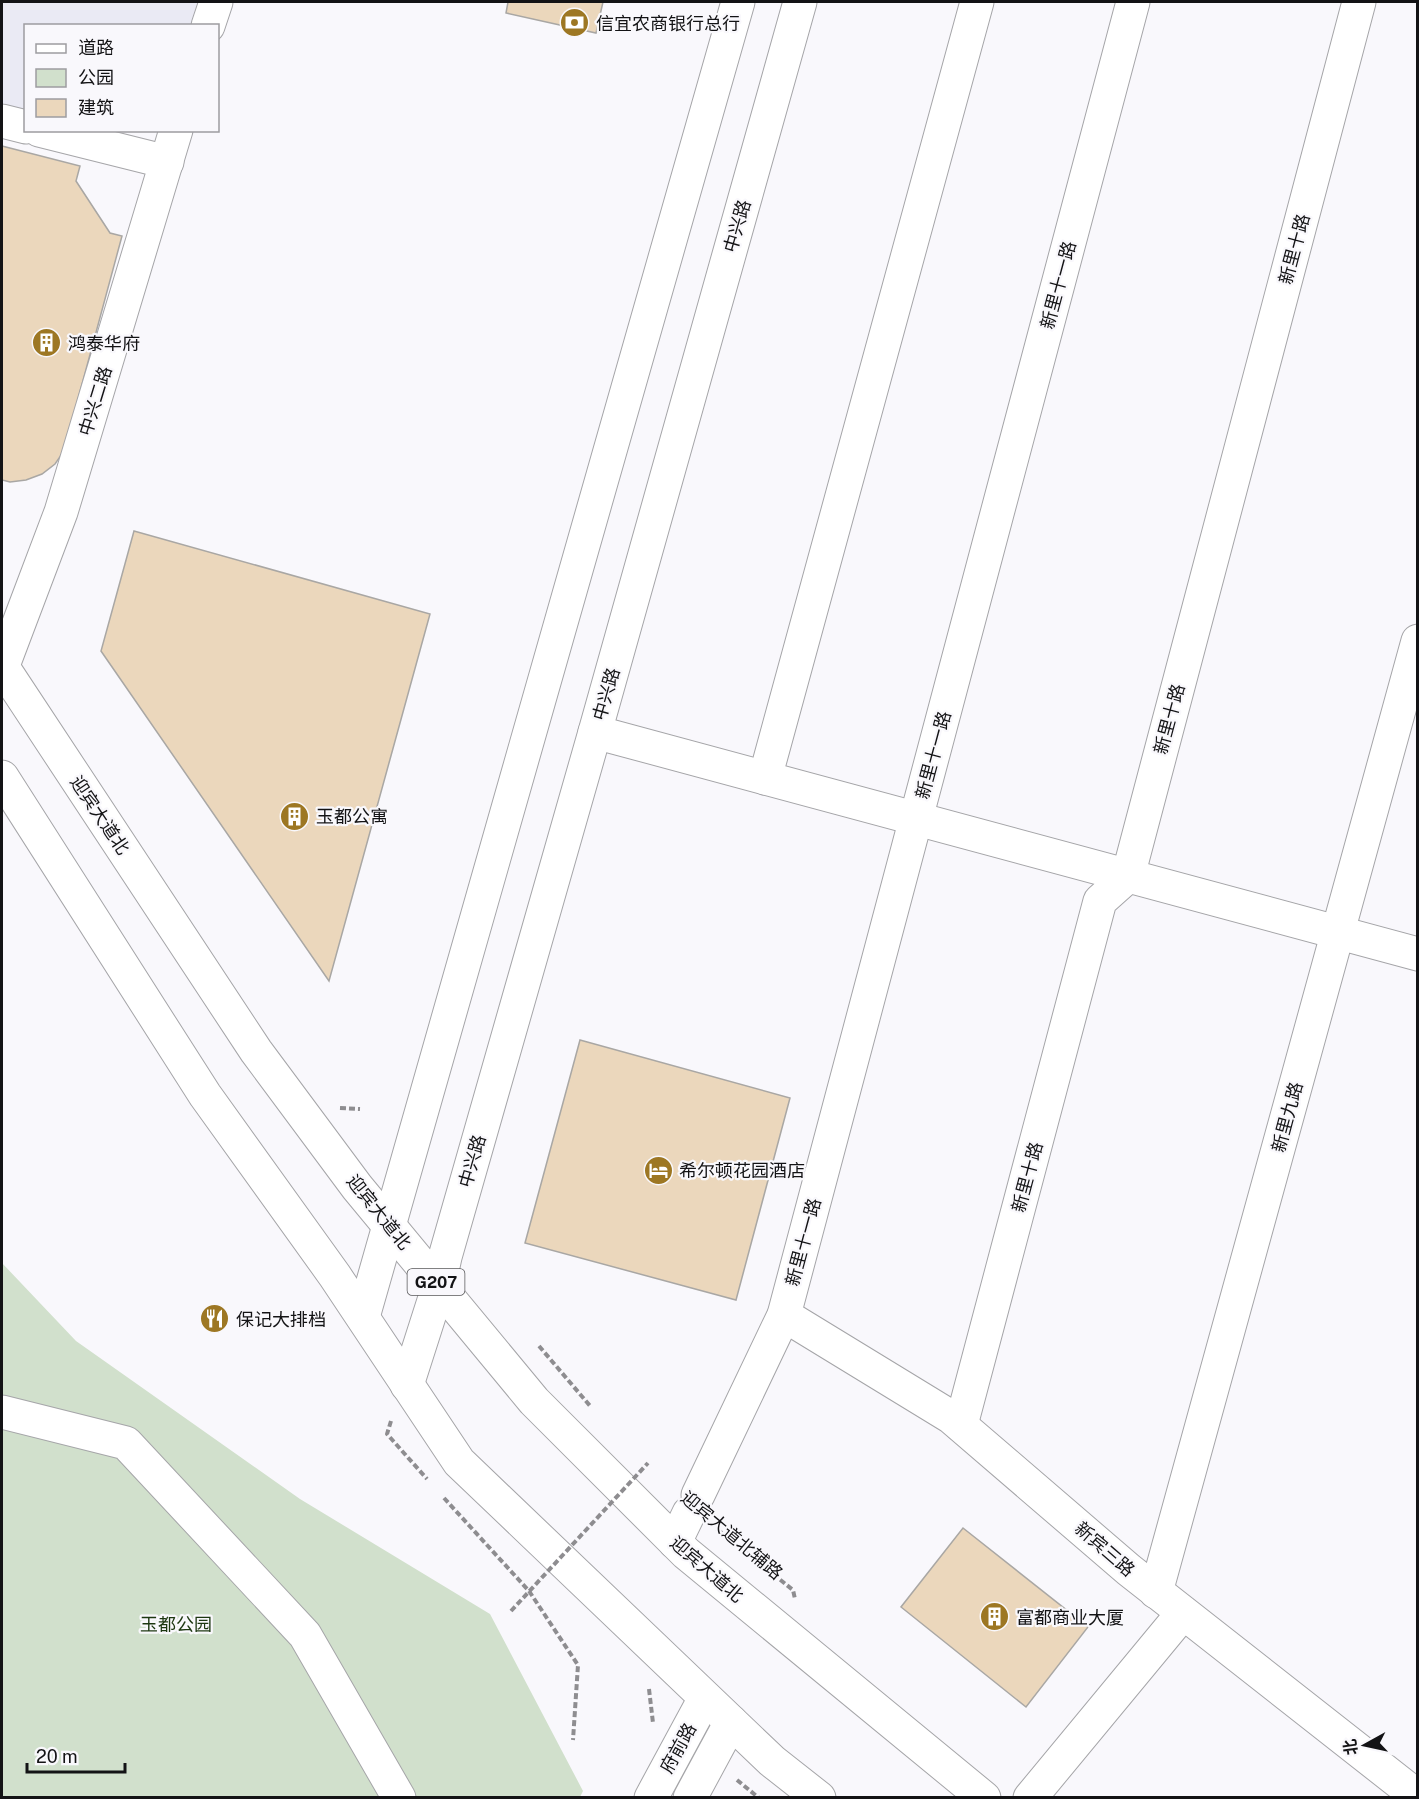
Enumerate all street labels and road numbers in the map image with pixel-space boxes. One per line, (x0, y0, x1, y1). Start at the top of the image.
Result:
street label: 中兴路 (719, 197, 755, 255)
street label: 新里十路 (1275, 212, 1313, 286)
street label: 新里十一路 (1036, 239, 1080, 331)
street label: 中兴二路 (74, 364, 116, 438)
street label: 中兴路 (588, 665, 624, 723)
street label: 新里十路 (1150, 682, 1188, 756)
street label: 新里十一路 (911, 709, 955, 801)
street label: 迎宾大道北 (66, 772, 134, 858)
street label: 新里九路 (1268, 1080, 1306, 1154)
street label: 中兴路 (454, 1132, 490, 1190)
street label: 新里十路 (1008, 1140, 1046, 1214)
street label: 迎宾大道北 (343, 1170, 415, 1254)
street label: 新里十一路 (781, 1196, 825, 1288)
road number: G207 (408, 1269, 464, 1295)
street label: 迎宾大道北辅路 (677, 1486, 787, 1584)
street label: 新宾三路 (1071, 1517, 1139, 1581)
street label: 迎宾大道北 (666, 1531, 748, 1607)
street label: 府前路 (656, 1719, 700, 1777)

